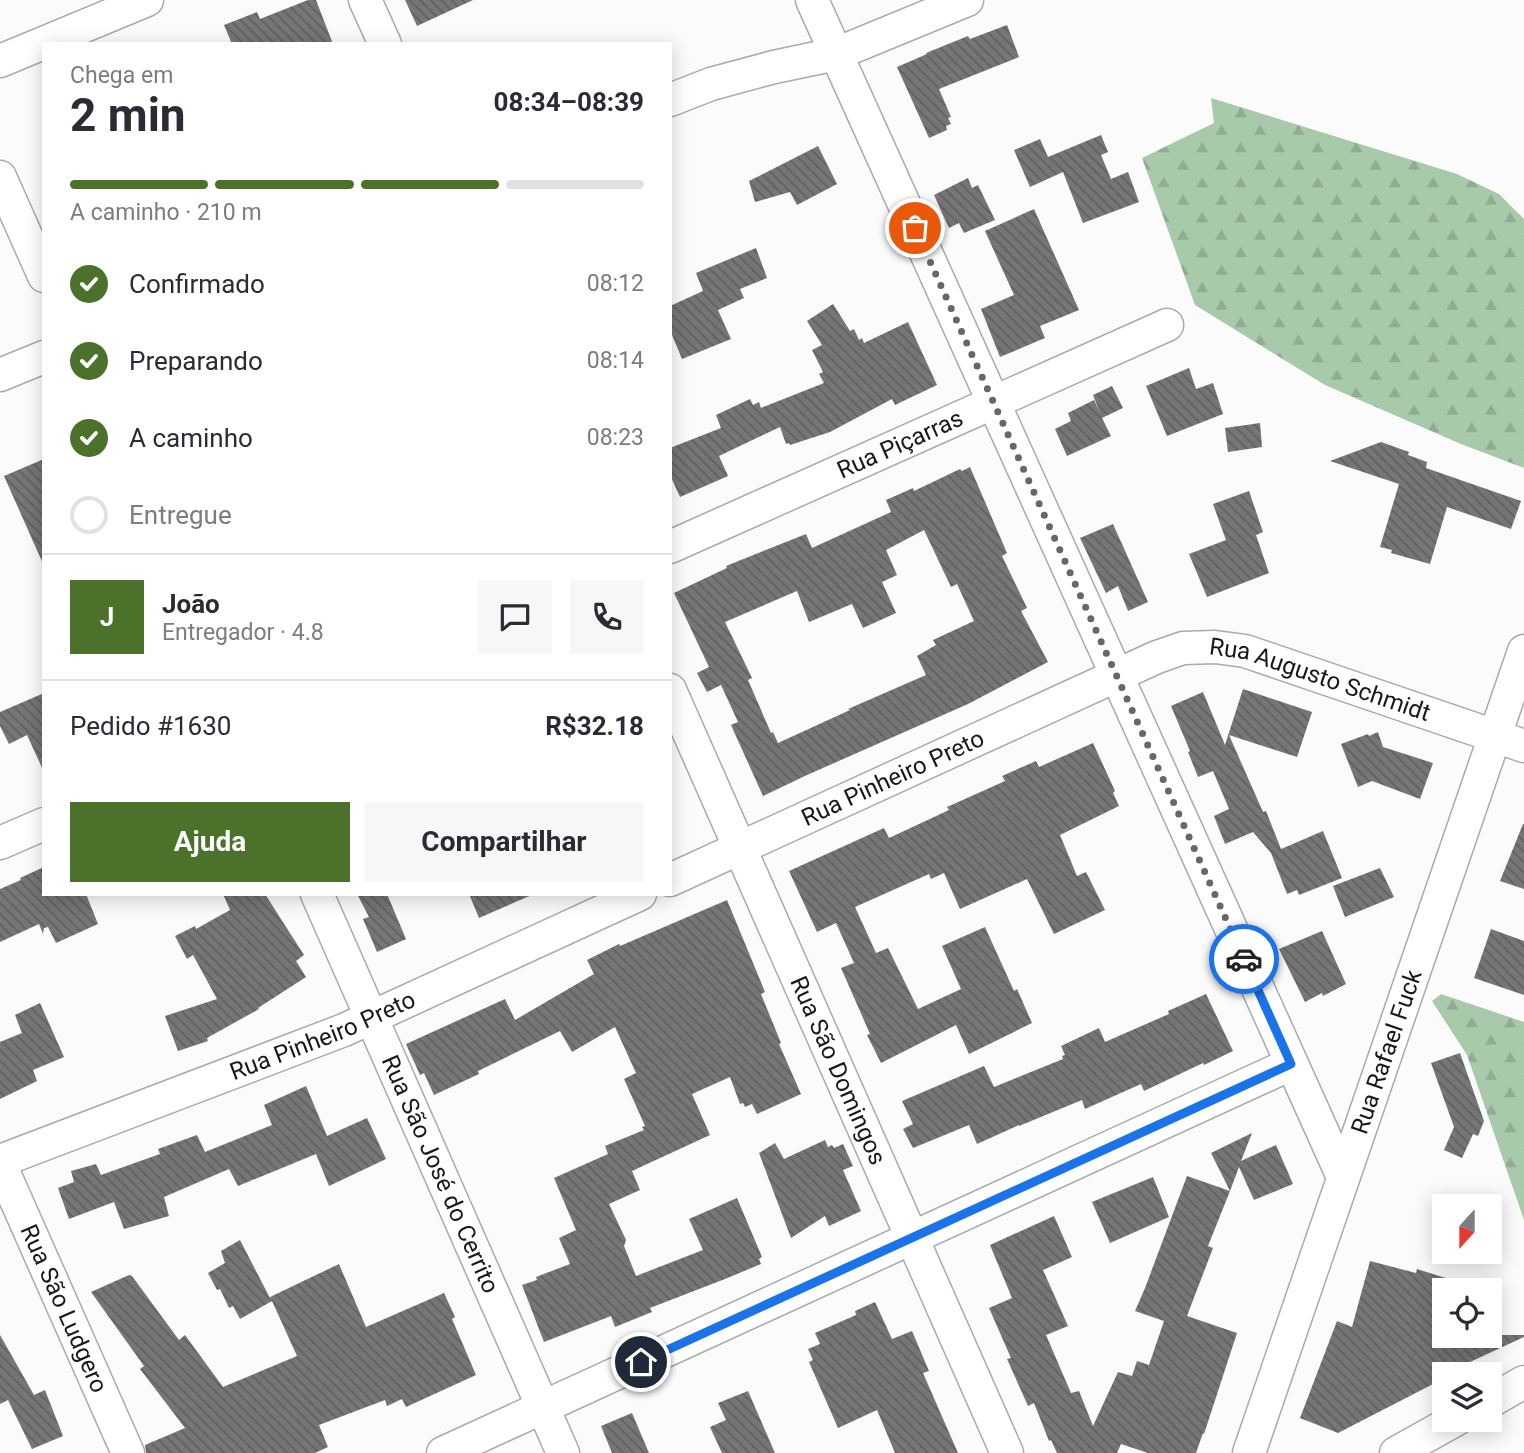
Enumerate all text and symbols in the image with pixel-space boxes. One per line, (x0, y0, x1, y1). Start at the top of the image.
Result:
text: Chega em (70, 62, 173, 89)
text: 08:34–08:39 (494, 87, 644, 117)
text: 2 min (70, 88, 186, 142)
pin (885, 198, 945, 258)
text: A caminho · 210 m (70, 199, 262, 226)
icon: bag (896, 209, 934, 247)
icon: check (70, 265, 108, 303)
text: Confirmado (129, 269, 265, 299)
text: 08:12 (587, 270, 644, 297)
icon: check (70, 342, 108, 380)
text: Preparando (129, 346, 263, 376)
text: 08:14 (587, 347, 644, 374)
street label: Rua Piçarras (833, 404, 967, 485)
icon: check (70, 419, 108, 457)
text: A caminho (129, 423, 253, 453)
text: 08:23 (587, 424, 644, 451)
text: Entregue (129, 500, 232, 530)
button: chat (478, 580, 552, 654)
button: phone (570, 580, 644, 654)
text: João (162, 589, 220, 619)
text: J (100, 602, 114, 632)
text: Entregador · 4.8 (162, 619, 324, 646)
street label: Rua Augusto Schmidt (1208, 632, 1434, 727)
text: Pedido #1630 (70, 711, 231, 741)
text: R$32.18 (545, 711, 644, 741)
street label: Rua Pinheiro Preto (797, 724, 988, 832)
button: Ajuda (70, 802, 350, 882)
button: Compartilhar (364, 802, 644, 882)
courier (1209, 924, 1279, 994)
icon: car (1225, 940, 1263, 978)
street label: Rua Rafael Fuck (1345, 965, 1428, 1138)
street label: Rua São Domingos (784, 972, 892, 1169)
street label: Rua Pinheiro Preto (226, 985, 420, 1086)
street label: Rua São José do Cerrito (376, 1051, 505, 1297)
north arrow (1432, 1194, 1502, 1264)
map controls (1432, 1194, 1502, 1432)
street label: Rua São Ludgero (15, 1220, 113, 1397)
button: locate (1432, 1278, 1502, 1348)
pin (611, 1332, 671, 1392)
icon: home (622, 1343, 660, 1381)
button: layers (1432, 1362, 1502, 1432)

